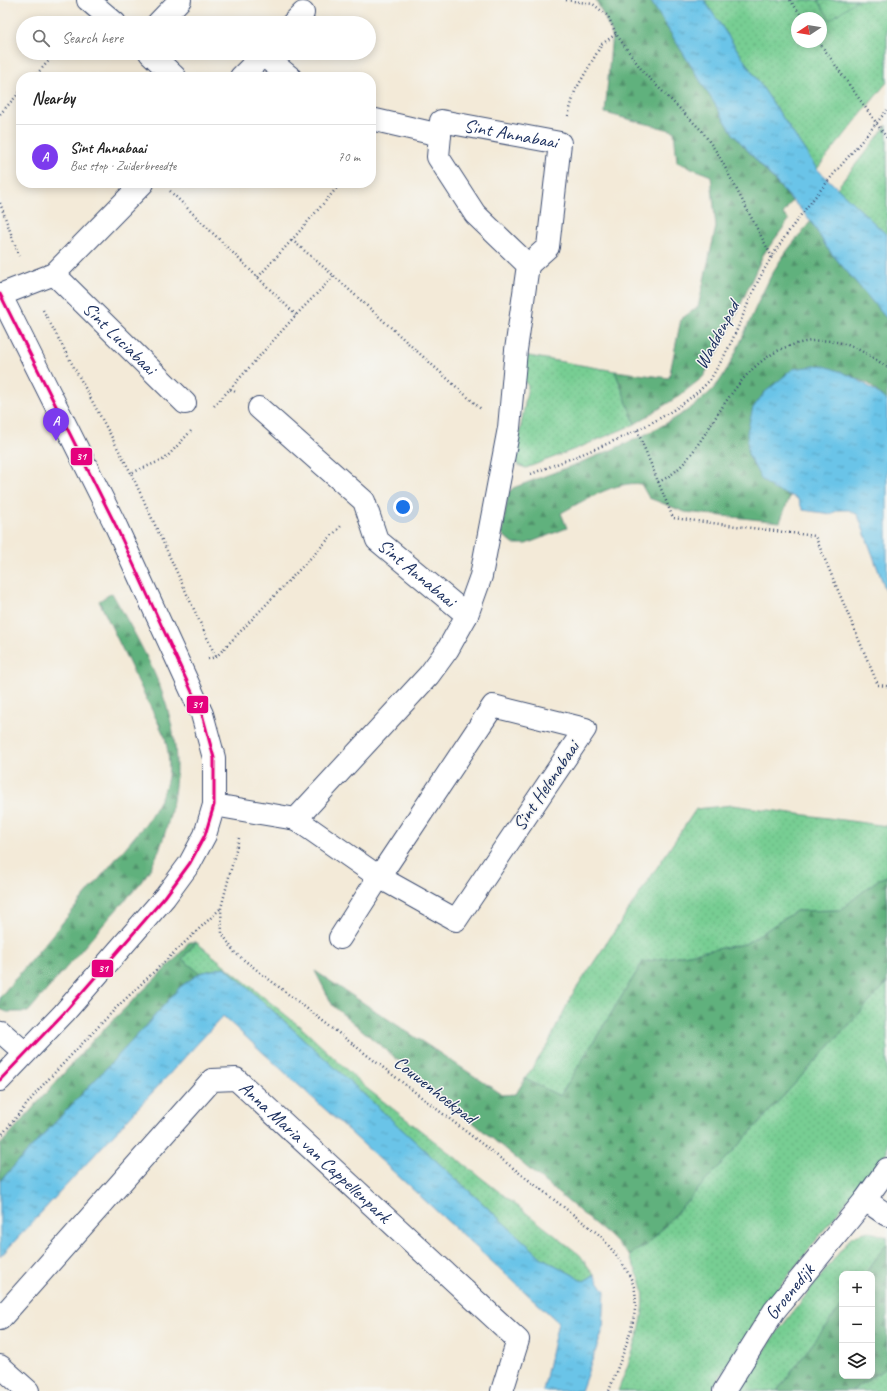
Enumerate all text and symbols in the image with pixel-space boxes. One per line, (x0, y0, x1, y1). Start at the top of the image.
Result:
north arrow (791, 12, 827, 48)
search box (16, 16, 376, 60)
icon: search (30, 27, 52, 49)
text: Search here (62, 29, 123, 48)
text: Nearby (32, 88, 75, 109)
street label: Sint Annabaai (462, 113, 562, 155)
text: Sint Annabaai (70, 139, 146, 158)
text: A (42, 149, 48, 165)
text: 70 m (338, 149, 360, 165)
text: Bus stop · Zuiderbreedte (70, 158, 176, 174)
street label: Waddenpad (689, 294, 747, 373)
street label: Sint Luciabaai (78, 297, 163, 382)
pin: A (43, 408, 69, 441)
line badge: 31 (70, 447, 93, 466)
text: 31 (76, 449, 87, 463)
your location (393, 497, 413, 517)
street label: Sint Annabaai (373, 533, 463, 614)
line badge: 31 (186, 695, 209, 714)
text: 31 (192, 697, 203, 711)
street label: Sint Helenabaai (507, 735, 586, 835)
line badge: 31 (91, 959, 114, 978)
text: 31 (98, 961, 109, 975)
street label: Couwenhoekpad (389, 1050, 483, 1131)
street label: Anna Maria van Cappellenpark (234, 1076, 397, 1230)
street label: Groenedijk (760, 1258, 820, 1324)
map controls (839, 1271, 875, 1379)
button: + (839, 1271, 875, 1307)
button: − (839, 1307, 875, 1343)
button: layers (839, 1343, 875, 1379)

